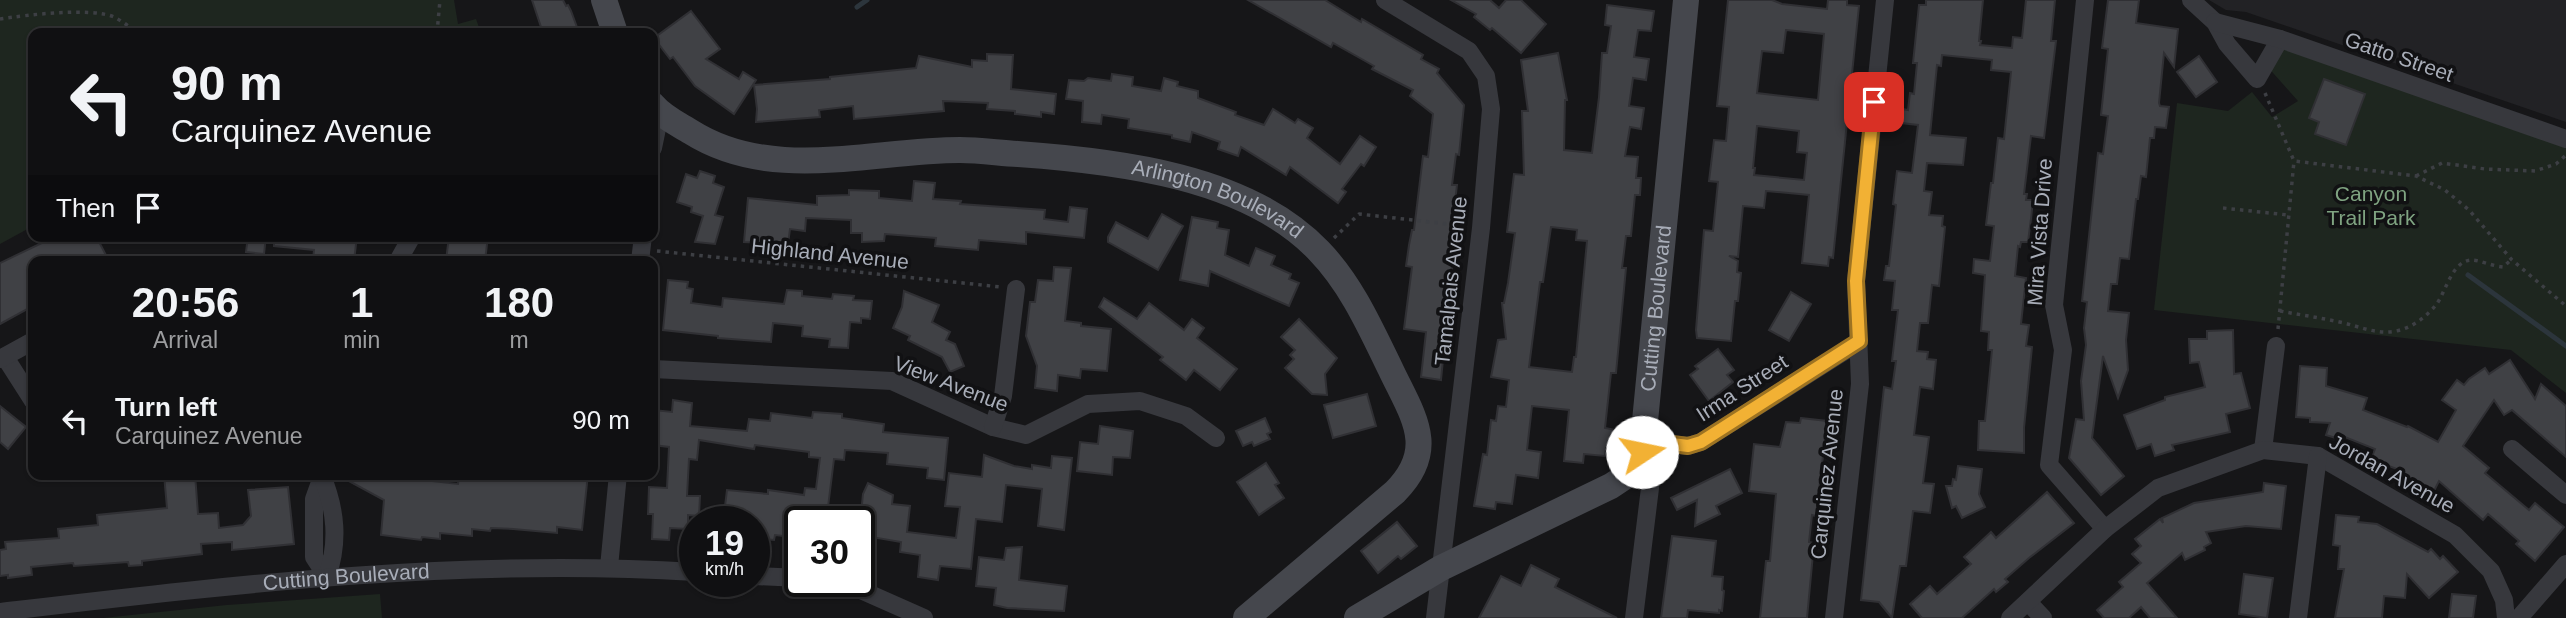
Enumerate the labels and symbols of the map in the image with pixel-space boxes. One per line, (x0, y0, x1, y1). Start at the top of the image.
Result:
street label: Gatto Street (2342, 27, 2457, 86)
pin (1844, 72, 1904, 132)
street label: Arlington Boulevard (1130, 155, 1308, 243)
street label: Mira Vista Drive (2023, 157, 2056, 306)
park label: Canyon Trail Park (2326, 182, 2416, 229)
street label: Tamalpais Avenue (1430, 195, 1471, 367)
street label: Cutting Boulevard (1636, 224, 1675, 393)
street label: Highland Avenue (750, 234, 910, 273)
street label: Irma Street (1692, 350, 1792, 426)
street label: View Avenue (891, 351, 1012, 416)
street label: Carquinez Avenue (1806, 388, 1847, 560)
position arrow (1605, 415, 1679, 489)
street label: Jordan Avenue (2326, 430, 2459, 517)
speed limit sign: 30 (784, 506, 875, 597)
street label: Cutting Boulevard (262, 559, 430, 594)

